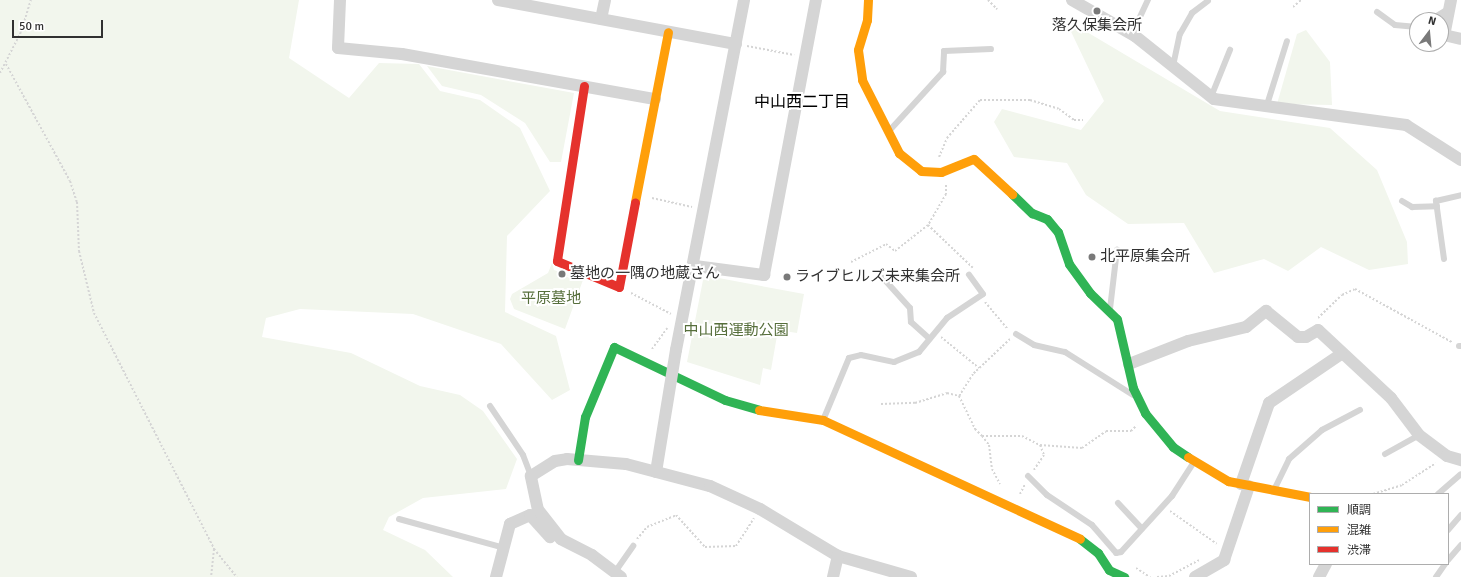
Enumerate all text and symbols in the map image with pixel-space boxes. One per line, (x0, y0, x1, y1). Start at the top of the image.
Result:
marker: 落久保集会所 (1092, 6, 1102, 16)
scale bar (14, 12, 105, 38)
north arrow (1409, 12, 1449, 52)
text: N (1427, 14, 1438, 28)
place label: 落久保集会所 (1052, 17, 1142, 35)
text: 50 m (19, 19, 44, 34)
district label: 中山西二丁目 (754, 92, 850, 112)
place label: 北平原集会所 (1100, 248, 1190, 266)
marker: 北平原集会所 (1087, 252, 1097, 262)
place label: 墓地の一隅の地蔵さん (570, 265, 720, 283)
place label: ライブヒルズ未来集会所 (795, 268, 960, 286)
marker: 墓地の一隅の地蔵さん (557, 269, 567, 279)
marker: ライブヒルズ未来集会所 (782, 272, 792, 282)
park label: 平原墓地 (521, 290, 581, 308)
park label: 中山西運動公園 (684, 322, 788, 340)
legend (1309, 493, 1449, 565)
text: 順調 (1347, 503, 1371, 518)
text: 混雑 (1347, 523, 1371, 538)
text: 渋滞 (1347, 543, 1371, 558)

